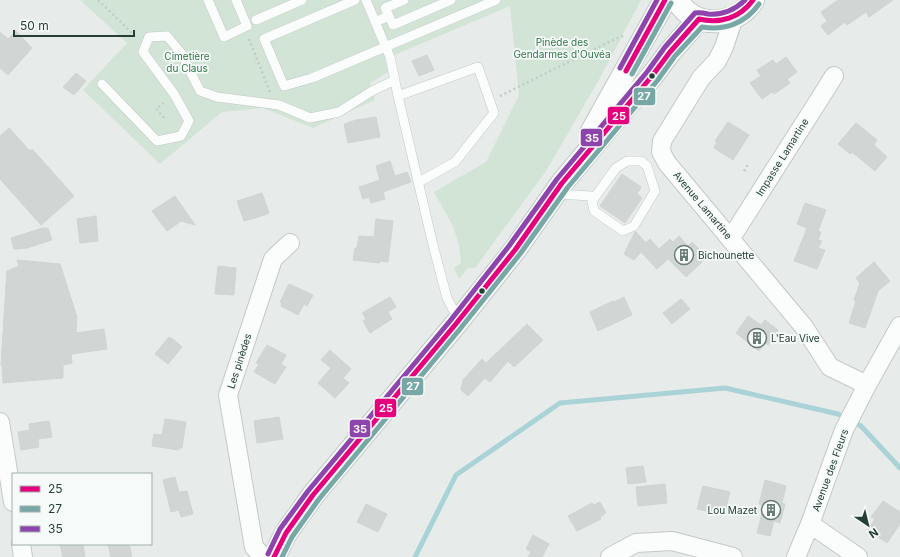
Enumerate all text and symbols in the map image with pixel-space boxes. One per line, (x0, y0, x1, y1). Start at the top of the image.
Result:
scale bar (14, 12, 134, 38)
text: 50 m (20, 18, 49, 33)
park label: Pinède des Gendarmes d'Ouvéa (513, 36, 611, 60)
park label: Cimetière du Claus (164, 50, 210, 74)
unlabelled marker (647, 71, 657, 81)
line badge: 27 (633, 87, 656, 106)
text: 27 (637, 89, 651, 103)
line badge: 25 (607, 106, 630, 125)
text: 25 (612, 109, 626, 123)
street label: Impasse Lamartine (753, 116, 811, 198)
line badge: 35 (580, 128, 603, 147)
text: 35 (585, 131, 599, 145)
street label: Avenue Lamartine (671, 169, 735, 242)
building icon: Bichounette (673, 244, 695, 266)
place label: Bichounette (698, 249, 754, 261)
unlabelled marker (477, 286, 487, 296)
building icon: L'Eau Vive (746, 327, 768, 349)
street label: Les pinèdes (224, 332, 254, 390)
place label: L'Eau Vive (771, 332, 820, 344)
line badge: 27 (401, 377, 424, 396)
text: 27 (406, 379, 420, 393)
line badge: 25 (374, 398, 397, 418)
text: 25 (379, 401, 393, 415)
line badge: 35 (349, 419, 371, 438)
text: 35 (353, 422, 367, 436)
street label: Avenue des Fleurs (809, 427, 851, 513)
legend (12, 473, 152, 545)
text: 25 (48, 481, 63, 496)
building icon: Lou Mazet (760, 499, 782, 521)
text: 27 (48, 501, 62, 516)
place label: Lou Mazet (707, 504, 758, 516)
north arrow (848, 505, 888, 545)
text: 35 (48, 521, 63, 536)
text: N (866, 525, 881, 541)

